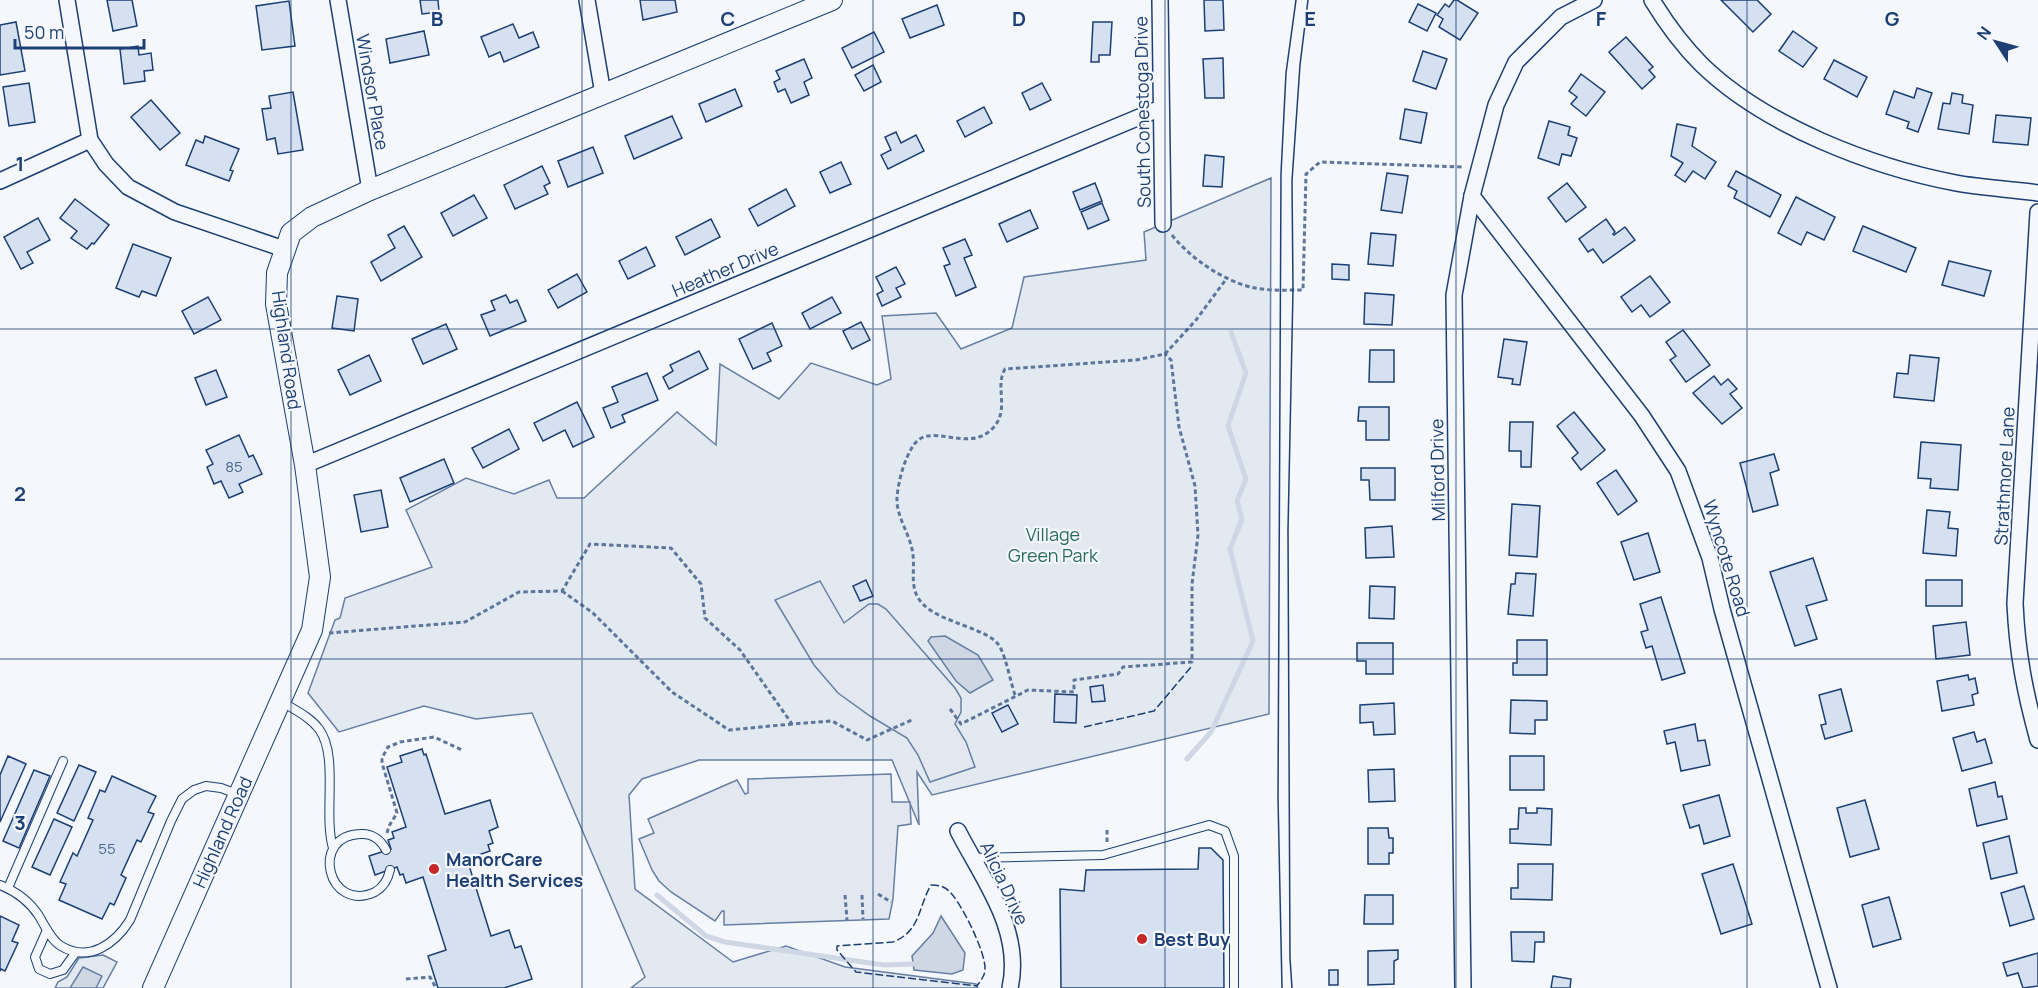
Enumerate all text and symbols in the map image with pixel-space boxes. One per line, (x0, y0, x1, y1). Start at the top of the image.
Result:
text: B (431, 5, 444, 32)
text: C (721, 5, 735, 32)
text: D (1012, 5, 1026, 32)
text: E (1304, 5, 1316, 32)
text: F (1596, 5, 1607, 32)
text: G (1885, 5, 1900, 32)
scale bar (15, 12, 144, 50)
north arrow (1966, 12, 2026, 72)
street label: South Conestoga Drive (1128, 16, 1156, 208)
text: 50 m (24, 20, 64, 44)
text: N (1972, 22, 1996, 44)
street label: Windsor Place (351, 32, 395, 152)
text: 1 (16, 150, 24, 177)
street label: Heather Drive (668, 236, 782, 302)
street label: Highland Road (267, 289, 307, 411)
street label: Strathmore Lane (1988, 406, 2020, 546)
street label: Milford Drive (1424, 418, 1450, 522)
house number: 85 (225, 456, 243, 477)
text: 2 (14, 480, 26, 507)
street label: Wyncote Road (1698, 497, 1756, 619)
park label: Village Green Park (1008, 522, 1099, 567)
street label: Highland Road (187, 772, 257, 892)
text: 3 (14, 809, 26, 836)
street label: Alicia Drive (975, 837, 1035, 929)
house number: 55 (98, 838, 116, 859)
place label: ManorCare Health Services (446, 847, 583, 892)
marker: ManorCare Health Services (427, 862, 441, 876)
place label: Best Buy (1154, 927, 1230, 951)
marker: Best Buy (1135, 932, 1149, 946)

